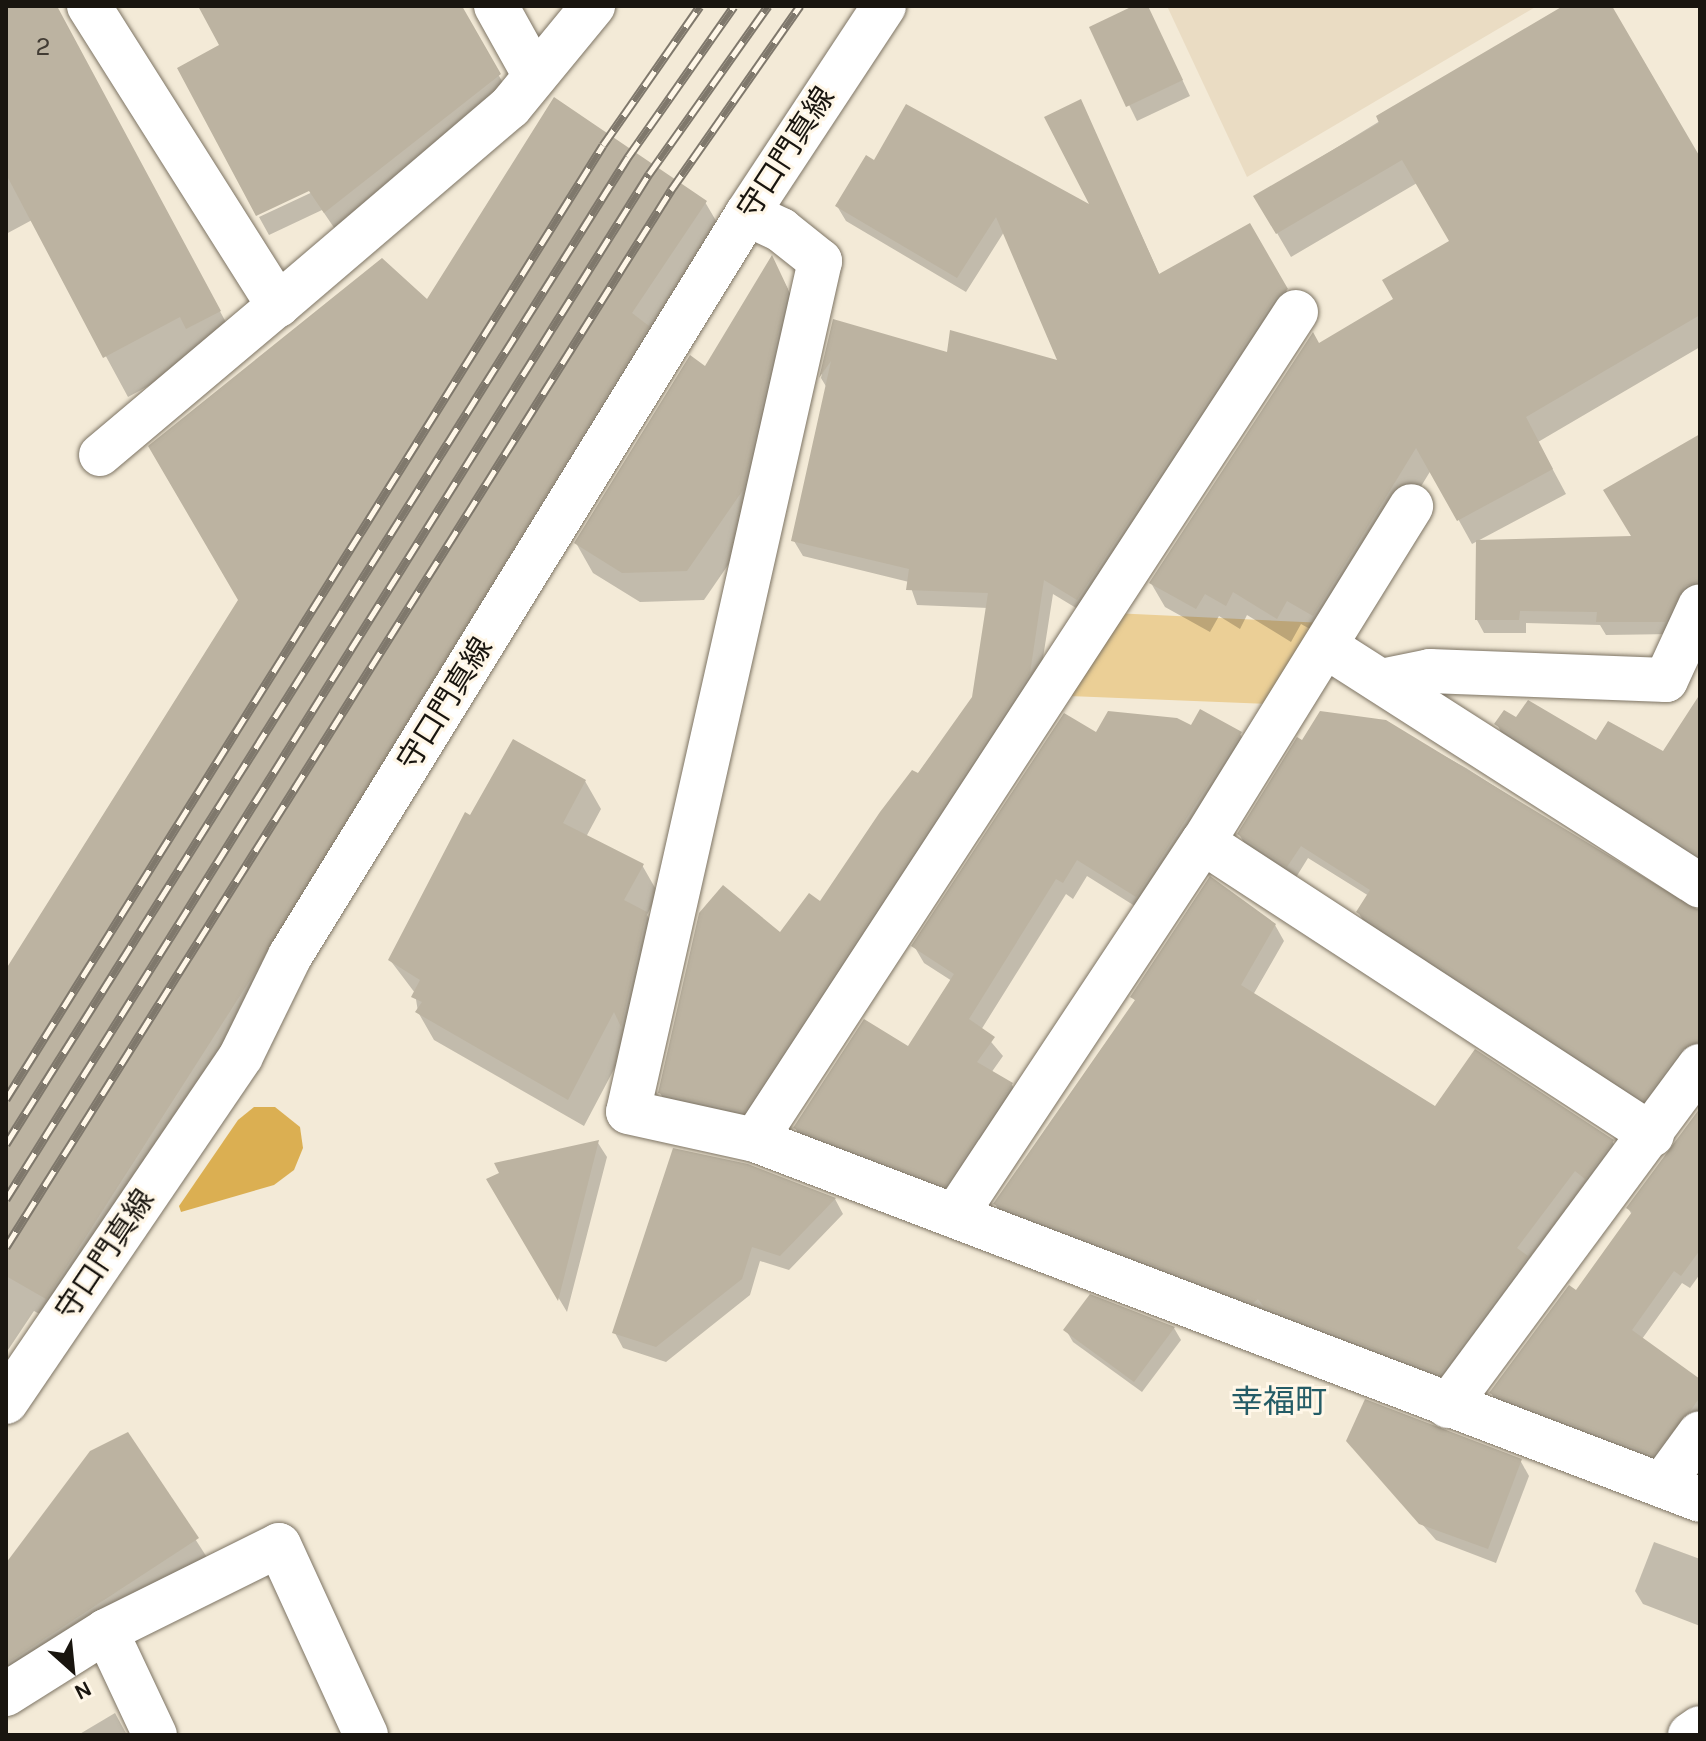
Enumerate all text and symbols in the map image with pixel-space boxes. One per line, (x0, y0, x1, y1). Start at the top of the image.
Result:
house number: 2 (35, 31, 51, 63)
street label: 守口門真線 (730, 80, 842, 226)
street label: 守口門真線 (390, 631, 500, 777)
street label: 守口門真線 (48, 1183, 162, 1327)
district label: 幸福町 (1231, 1383, 1327, 1421)
north arrow (32, 1629, 112, 1709)
text: N (70, 1675, 96, 1706)

